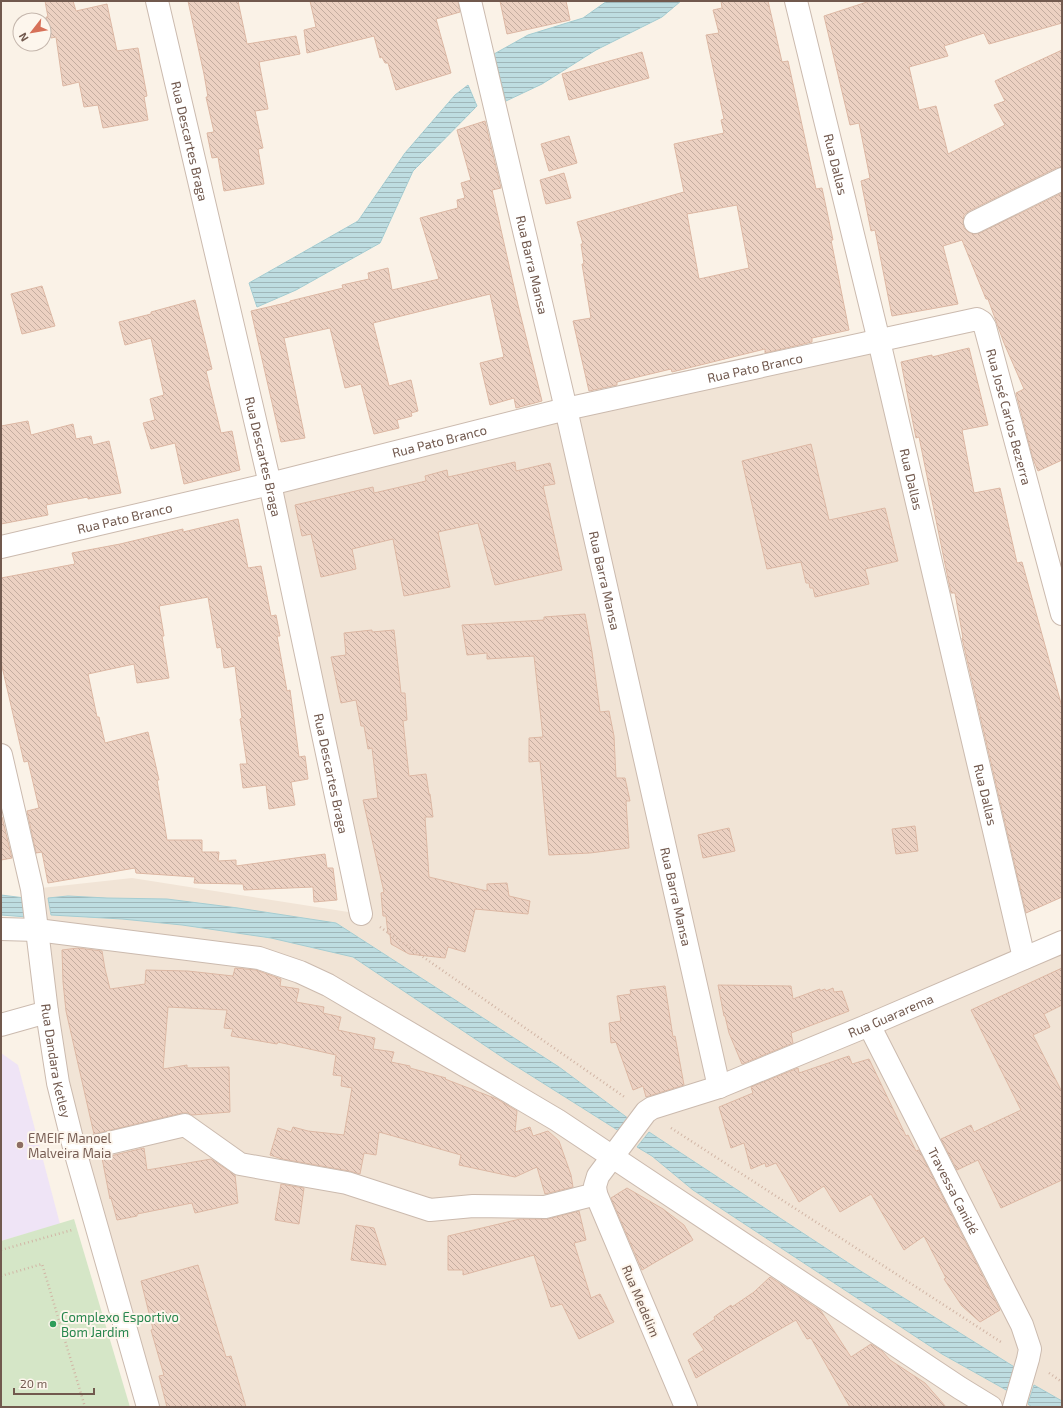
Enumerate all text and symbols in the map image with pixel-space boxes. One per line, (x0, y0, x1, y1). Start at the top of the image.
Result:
north arrow (12, 12, 52, 52)
text: N (15, 31, 31, 44)
street label: Rua Descartes Braga (168, 80, 212, 203)
street label: Rua Dallas (821, 132, 851, 197)
street label: Rua Barra Mansa (513, 214, 551, 316)
street label: Rua José Carlos Bezerra (983, 347, 1035, 487)
street label: Rua Pato Branco (706, 349, 804, 386)
street label: Rua Descartes Braga (242, 395, 285, 518)
street label: Rua Pato Branco (390, 421, 488, 461)
street label: Rua Dallas (897, 447, 926, 512)
street label: Rua Pato Branco (76, 499, 174, 537)
street label: Rua Barra Mansa (586, 529, 624, 632)
street label: Rua Descartes Braga (311, 712, 352, 835)
street label: Rua Dallas (971, 762, 1001, 827)
street label: Rua Barra Mansa (657, 846, 695, 948)
street label: Rua Guararema (846, 990, 936, 1041)
street label: Rua Dandara Ketley (38, 1003, 74, 1120)
place label: EMEIF Manoel Malveira Maia (28, 1130, 112, 1161)
marker: EMEIF Manoel Malveira Maia (15, 1140, 25, 1150)
street label: Travessa Canidé (925, 1144, 982, 1237)
street label: Rua Medelim (619, 1263, 663, 1339)
place label: Complexo Esportivo Bom Jardim (61, 1309, 179, 1340)
marker: Complexo Esportivo Bom Jardim (48, 1319, 58, 1329)
scale bar (14, 1370, 94, 1396)
text: 20 m (20, 1376, 47, 1390)

